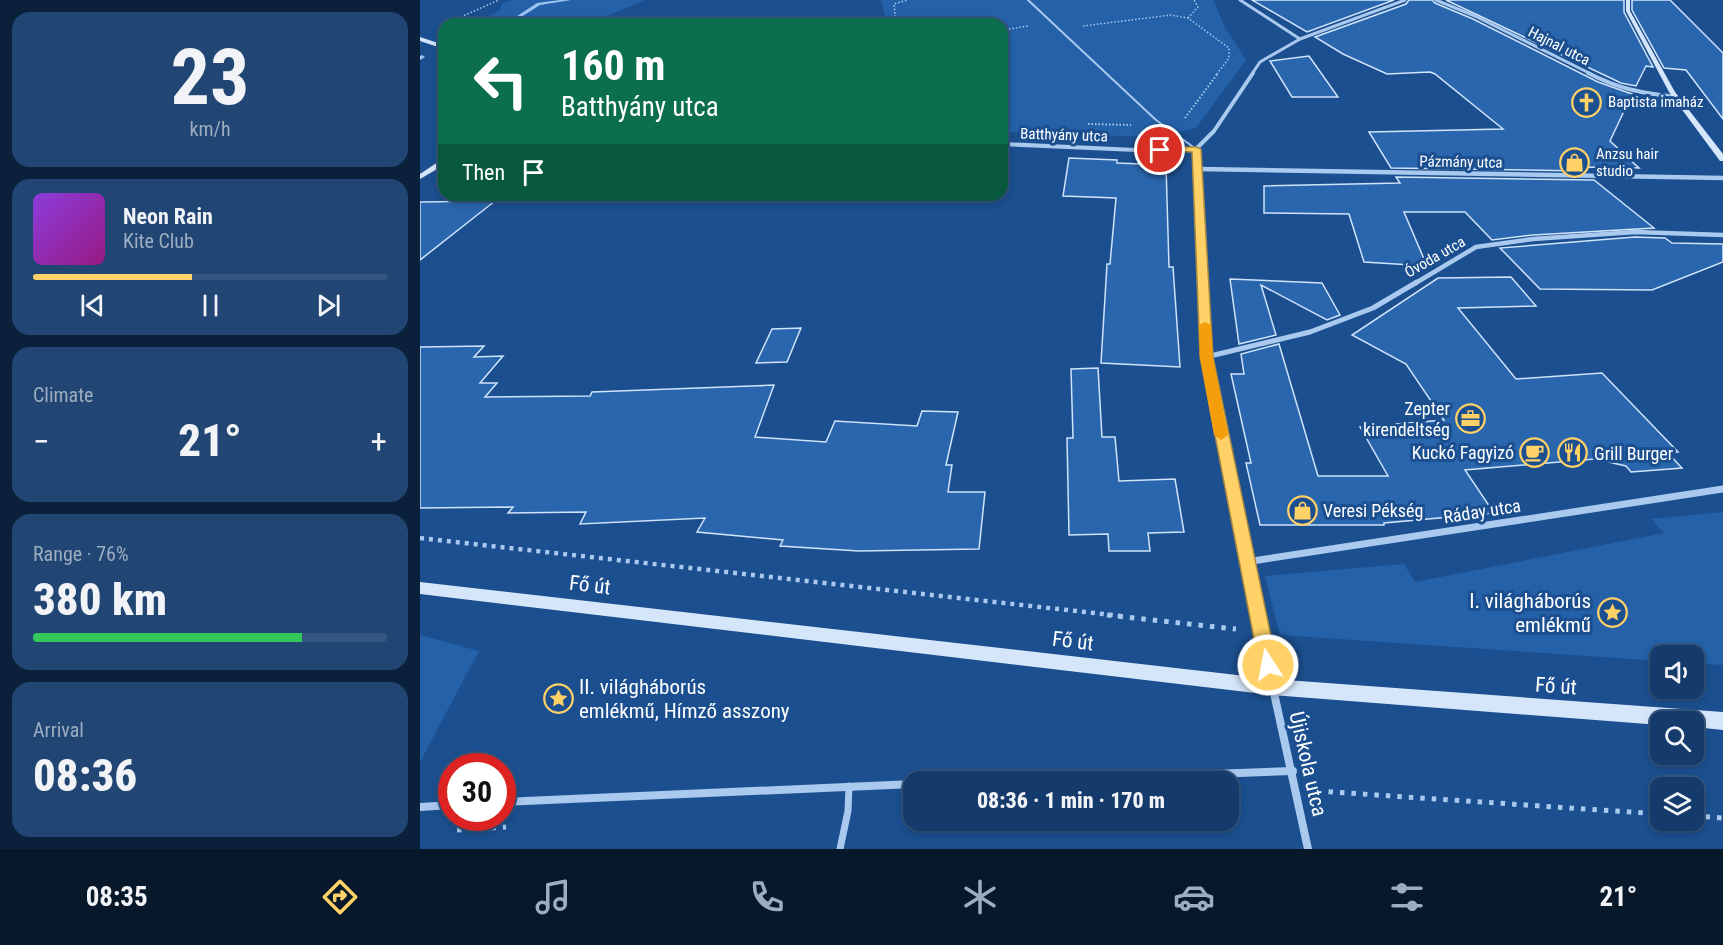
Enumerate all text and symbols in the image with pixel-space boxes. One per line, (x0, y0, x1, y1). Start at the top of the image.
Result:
street label: Hajnal utca (1525, 23, 1593, 69)
text: 23 (171, 32, 249, 123)
text: 160 m (561, 41, 666, 90)
icon: left (462, 42, 540, 120)
church icon: Baptista imaház (1571, 86, 1603, 118)
text: Batthyány utca (561, 91, 719, 123)
place label: Baptista imaház (1608, 93, 1704, 111)
text: km/h (189, 117, 231, 141)
street label: Batthyány utca (1020, 124, 1108, 146)
pin (1134, 124, 1185, 175)
icon: arrive (1143, 133, 1176, 166)
place label: Anzsu hair studio (1596, 145, 1659, 180)
shop icon: Anzsu hair studio (1559, 147, 1591, 179)
street label: Pázmány utca (1419, 152, 1503, 172)
icon: arrive (517, 156, 550, 189)
text: Then (462, 160, 505, 185)
text: Neon Rain (123, 204, 213, 229)
text: Kite Club (123, 229, 194, 253)
street label: Óvoda utca (1402, 233, 1468, 281)
icon: previous (76, 289, 109, 322)
icon: pause (194, 289, 227, 322)
icon: next (312, 289, 345, 322)
text: Climate (33, 383, 93, 407)
place label: Zepter kirendeltség (1363, 398, 1451, 440)
office icon: Zepter kirendeltség (1455, 402, 1487, 434)
text: 21° (178, 414, 242, 467)
text: − (33, 422, 50, 461)
text: + (371, 422, 387, 461)
cafe icon: Kuckó Fagyizó (1519, 436, 1551, 468)
restaurant icon: Grill Burger (1557, 437, 1589, 469)
place label: Kuckó Fagyizó (1412, 442, 1514, 463)
place label: Grill Burger (1594, 443, 1674, 464)
shop icon: Veresi Pékség (1286, 494, 1318, 526)
street label: Ráday utca (1442, 495, 1522, 527)
place label: Veresi Pékség (1323, 500, 1423, 521)
text: Range · 76% (33, 542, 129, 566)
street label: Fő út (568, 571, 612, 599)
text: 380 km (33, 573, 167, 626)
place label: I. világháborús emlékmű (1469, 589, 1591, 637)
place icon: I. világháborús emlékmű (1596, 597, 1628, 629)
street label: Fő út (1051, 627, 1095, 655)
position arrow (1236, 633, 1300, 697)
map controls (1650, 645, 1704, 831)
button: sound (1650, 645, 1704, 699)
street label: Fő út (1534, 673, 1578, 699)
place label: II. világháborús emlékmű, Hímző asszony (579, 675, 790, 723)
place icon: II. világháborús emlékmű, Hímző asszony (542, 683, 574, 715)
street label: Újiskola utca (1284, 709, 1332, 819)
button: search (1650, 711, 1704, 765)
text: Arrival (33, 718, 84, 742)
text: 08:36 (33, 749, 137, 802)
speed limit sign: 30 (438, 753, 516, 831)
button: layers (1650, 777, 1704, 831)
text: 08:36 · 1 min · 170 m (977, 788, 1165, 813)
icon: directions (319, 876, 361, 918)
icon: music (532, 876, 574, 918)
icon: phone (746, 876, 788, 918)
icon: climate (959, 876, 1001, 918)
icon: car (1173, 876, 1215, 918)
icon: filters (1386, 876, 1428, 918)
text: 08:35 (86, 881, 148, 913)
text: 21° (1599, 881, 1637, 913)

